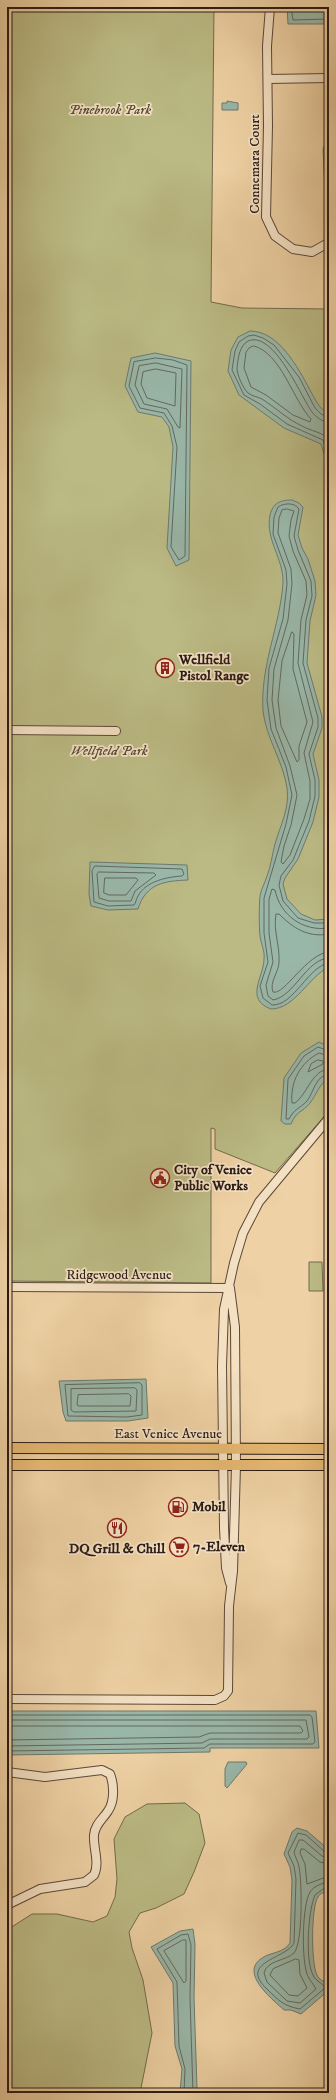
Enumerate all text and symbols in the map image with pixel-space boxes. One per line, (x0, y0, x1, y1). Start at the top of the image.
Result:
park label: Pinebrook Park (69, 101, 151, 119)
street label: Connemara Court (246, 114, 264, 214)
place label: Wellfield Pistol Range (178, 651, 249, 685)
building icon: Wellfield Pistol Range (154, 657, 176, 679)
park label: Wellfield Park (71, 742, 148, 760)
place label: City of Venice Public Works (174, 1161, 252, 1195)
public building icon: City of Venice Public Works (149, 1167, 171, 1189)
street label: Ridgewood Avenue (66, 1266, 172, 1284)
street label: East Venice Avenue (114, 1425, 222, 1443)
fuel station icon: Mobil (167, 1496, 189, 1518)
place label: Mobil (192, 1498, 227, 1516)
restaurant icon: DQ Grill & Chill (106, 1517, 128, 1539)
supermarket icon: 7-Eleven (168, 1536, 190, 1558)
place label: 7-Eleven (193, 1538, 246, 1556)
place label: DQ Grill & Chill (69, 1540, 166, 1558)

